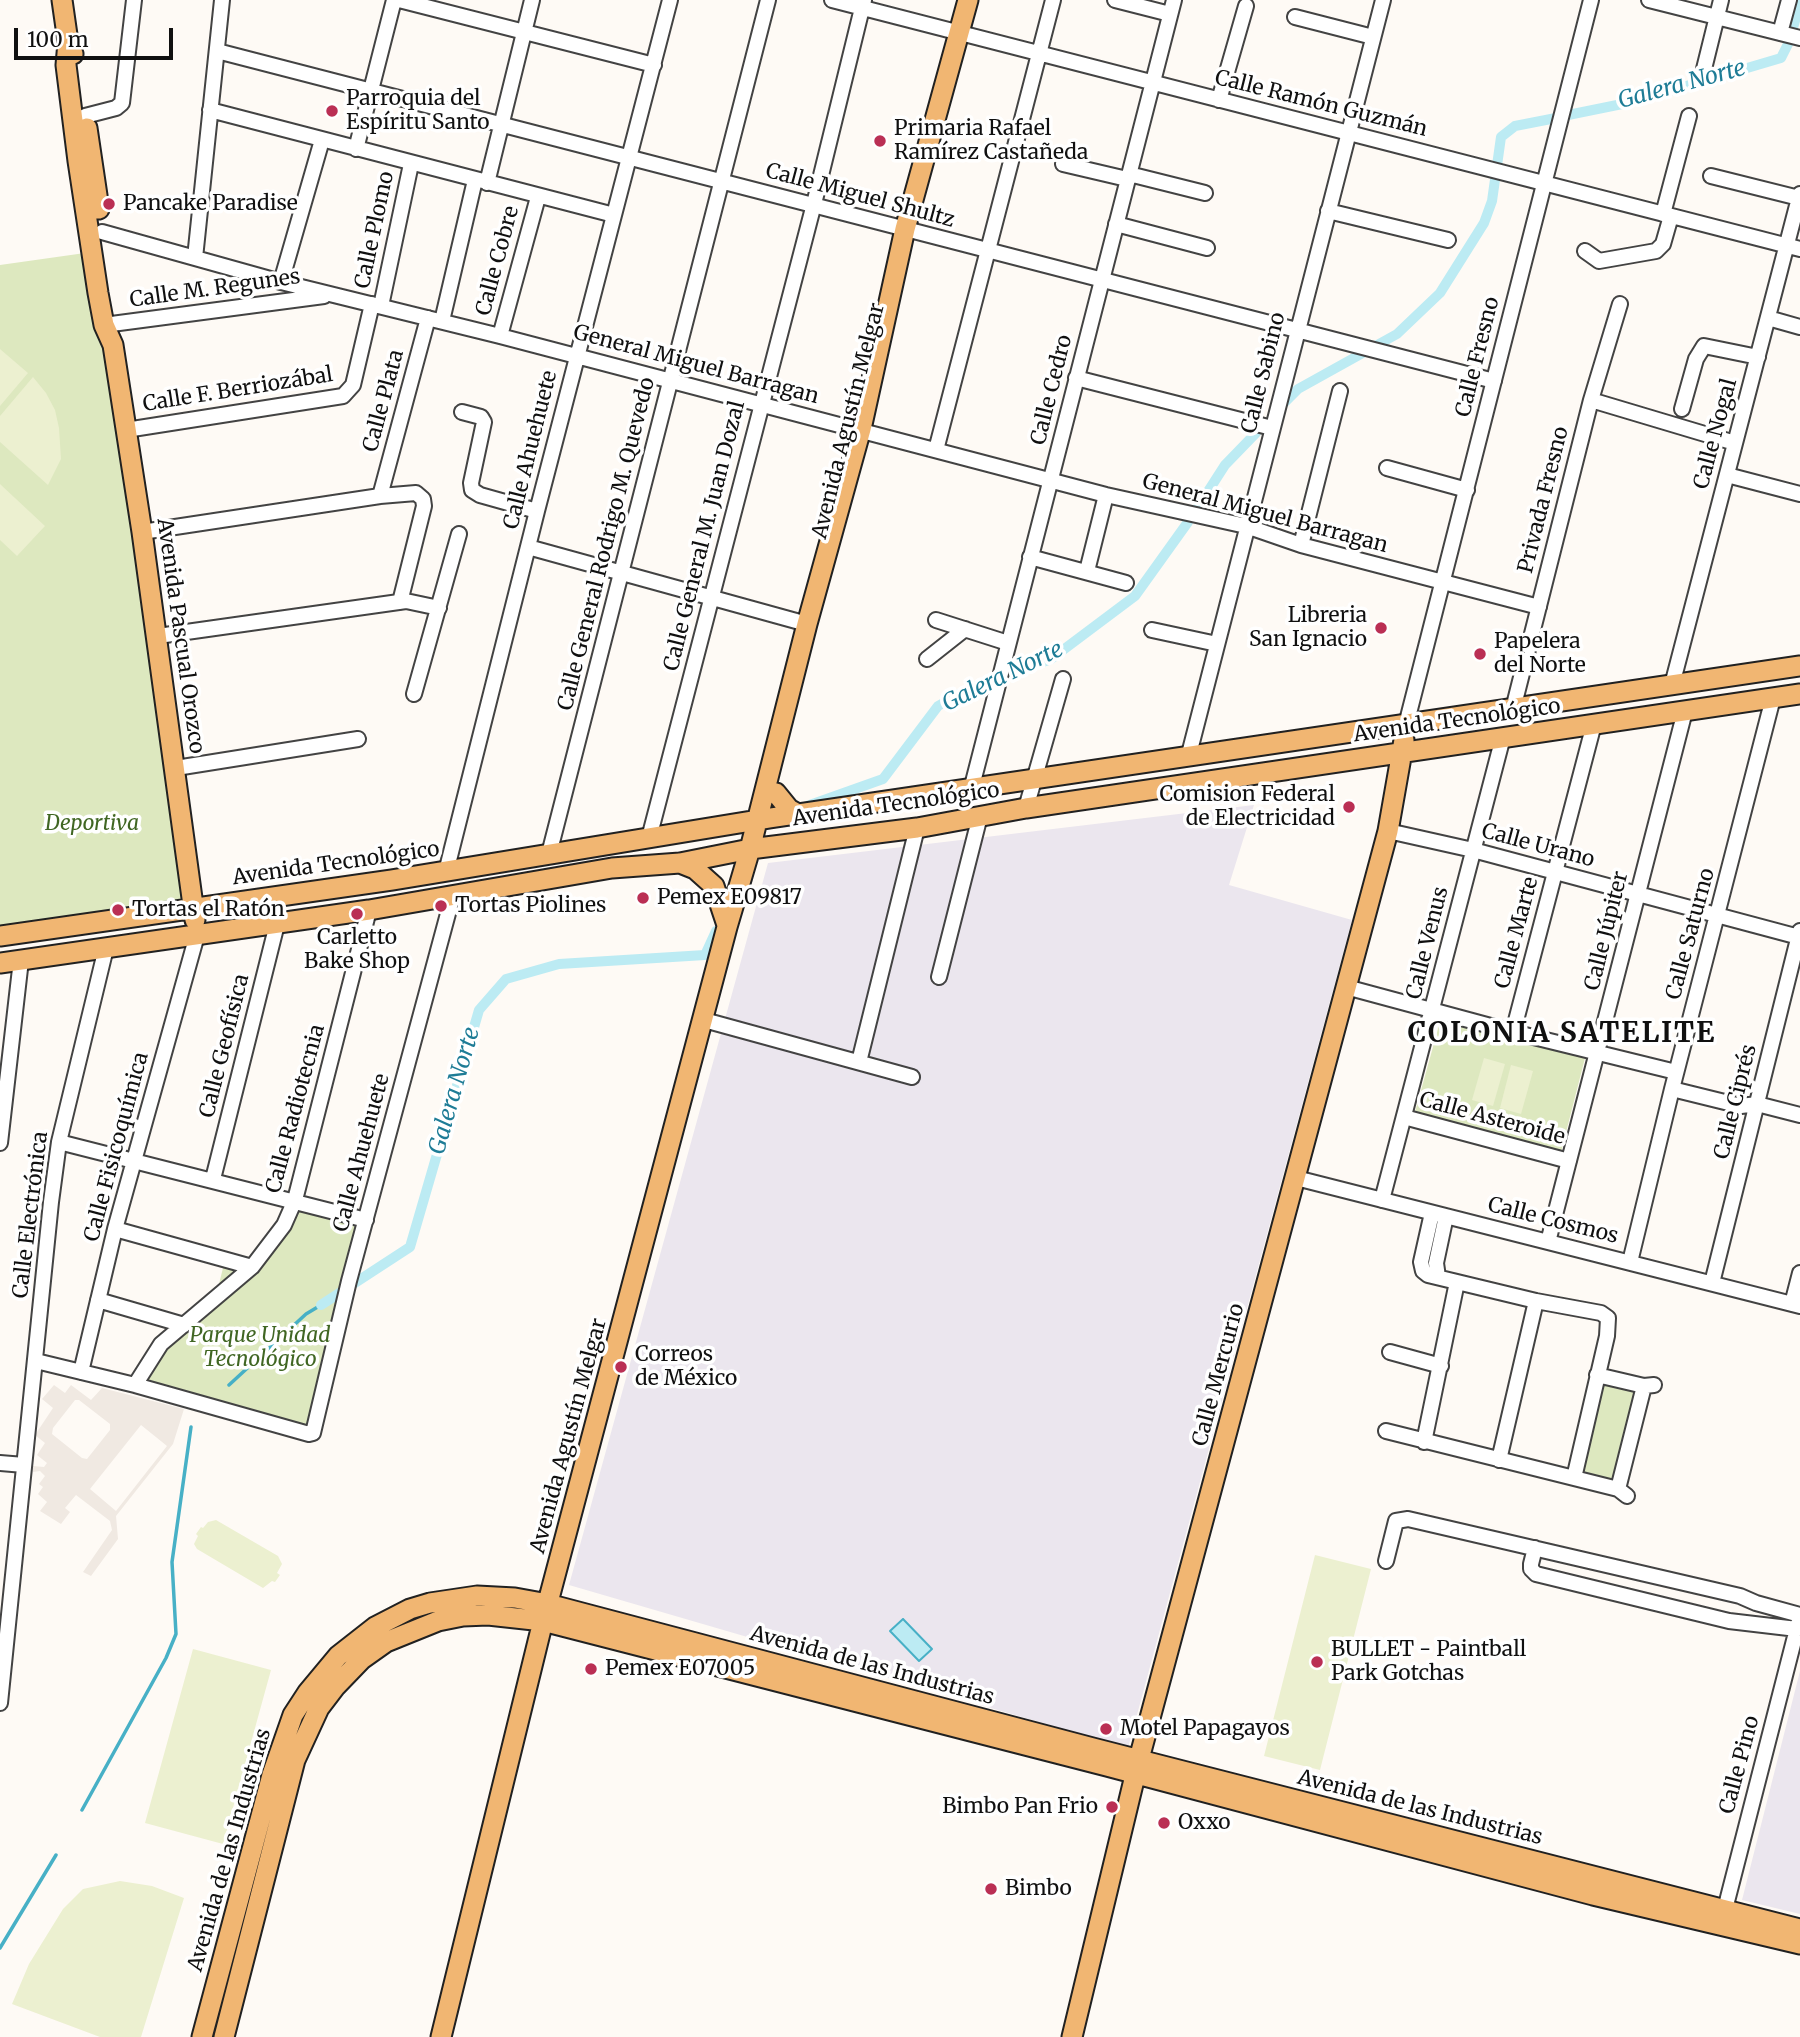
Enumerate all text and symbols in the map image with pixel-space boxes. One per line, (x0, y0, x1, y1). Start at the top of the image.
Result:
scale bar (18, 14, 177, 58)
text: 100 m (27, 26, 89, 53)
water label: Galera Norte (1615, 55, 1749, 115)
street label: Calle Ramón Guzmán (1212, 65, 1430, 143)
place label: Parroquia del Espíritu Santo (346, 86, 490, 136)
marker: Parroquia del Espíritu Santo (324, 103, 340, 119)
place label: Primaria Rafael Ramírez Castañeda (894, 116, 1088, 166)
marker: Primaria Rafael Ramírez Castañeda (872, 133, 888, 149)
street label: Calle Miguel Shultz (763, 159, 957, 233)
street label: Calle Plomo (350, 169, 400, 291)
place label: Pancake Paradise (123, 191, 298, 217)
marker: Pancake Paradise (101, 196, 117, 212)
street label: Calle Cobre (471, 203, 525, 319)
street label: Calle M. Regunes (128, 265, 302, 313)
street label: Calle Fresno (1451, 294, 1505, 420)
street label: Avenida Agustín Melgar (807, 301, 891, 541)
street label: Calle Sabino (1237, 310, 1291, 436)
street label: General Miguel Barragan (571, 320, 821, 410)
street label: Calle Cedro (1026, 332, 1078, 448)
street label: Calle Plata (358, 347, 410, 455)
street label: Calle F. Berriozábal (141, 363, 335, 417)
street label: Calle Ahuehuete (499, 368, 563, 532)
street label: Calle General Rodrigo M. Quevedo (553, 375, 661, 713)
street label: Calle Nogal (1689, 376, 1743, 492)
street label: Calle General M. Juan Dozal (659, 398, 751, 674)
street label: Privada Fresno (1514, 424, 1574, 576)
street label: General Miguel Barragan (1140, 469, 1390, 559)
street label: Avenida Pascual Orozco (151, 517, 209, 755)
place label: Libreria San Ignacio (1249, 603, 1367, 653)
marker: Libreria San Ignacio (1373, 620, 1389, 636)
place label: Papelera del Norte (1494, 629, 1586, 679)
water label: Galera Norte (938, 636, 1068, 718)
marker: Papelera del Norte (1472, 646, 1488, 662)
street label: Avenida Tecnológico (1352, 694, 1562, 748)
street label: Avenida Tecnológico (791, 778, 1001, 832)
place label: Comision Federal de Electricidad (1160, 782, 1335, 832)
marker: Comision Federal de Electricidad (1341, 799, 1357, 815)
park label: Deportiva (45, 811, 139, 837)
street label: Calle Urano (1479, 819, 1597, 873)
street label: Avenida Tecnológico (231, 837, 441, 891)
street label: Calle Saturno (1661, 866, 1721, 1002)
street label: Calle Júpiter (1580, 869, 1634, 993)
street label: Calle Marte (1490, 874, 1544, 992)
street label: Calle Venus (1402, 884, 1454, 1002)
place label: Pemex E09817 (657, 885, 802, 911)
marker: Pemex E09817 (635, 890, 651, 906)
place label: Tortas Piolines (455, 893, 606, 919)
place label: Tortas el Ratón (132, 897, 285, 923)
marker: Tortas Piolines (433, 898, 449, 914)
marker: Tortas el Ratón (110, 902, 126, 918)
marker: Carletto Bake Shop (349, 906, 365, 922)
place label: Carletto Bake Shop (304, 925, 410, 975)
street label: Calle Geofísica (195, 972, 255, 1120)
district label: COLONIA SATELITE (1410, 1017, 1714, 1051)
street label: Calle Radiotecnia (261, 1022, 331, 1196)
water label: Galera Norte (424, 1024, 486, 1158)
street label: Calle Ciprés (1710, 1042, 1762, 1162)
street label: Calle Fisicoquímica (80, 1049, 154, 1245)
street label: Calle Ahuehuete (329, 1071, 395, 1235)
street label: Calle Asteroide (1416, 1087, 1568, 1151)
street label: Calle Electrónica (8, 1130, 54, 1300)
street label: Calle Cosmos (1485, 1193, 1621, 1249)
street label: Calle Mercurio (1188, 1301, 1250, 1449)
street label: Avenida Agustín Melgar (526, 1316, 612, 1556)
park label: Parque Unidad Tecnológico (190, 1323, 330, 1373)
place label: Correos de México (635, 1342, 737, 1392)
marker: Correos de México (613, 1359, 629, 1375)
street label: Avenida de las Industrias (747, 1621, 997, 1711)
place label: BULLET - Paintball Park Gotchas (1331, 1637, 1526, 1687)
marker: BULLET - Paintball Park Gotchas (1309, 1654, 1325, 1670)
place label: Pemex E07005 (605, 1656, 755, 1682)
marker: Pemex E07005 (583, 1661, 599, 1677)
street label: Calle Pino (1715, 1713, 1765, 1817)
place label: Motel Papagayos (1120, 1716, 1290, 1742)
marker: Motel Papagayos (1098, 1721, 1114, 1737)
street label: Avenida de las Industrias (183, 1726, 277, 1974)
street label: Avenida de las Industrias (1295, 1765, 1545, 1851)
place label: Bimbo Pan Frio (942, 1794, 1098, 1820)
marker: Bimbo Pan Frio (1104, 1799, 1120, 1815)
place label: Oxxo (1178, 1810, 1231, 1836)
marker: Oxxo (1156, 1815, 1172, 1831)
place label: Bimbo (1005, 1876, 1072, 1902)
marker: Bimbo (983, 1881, 999, 1897)

